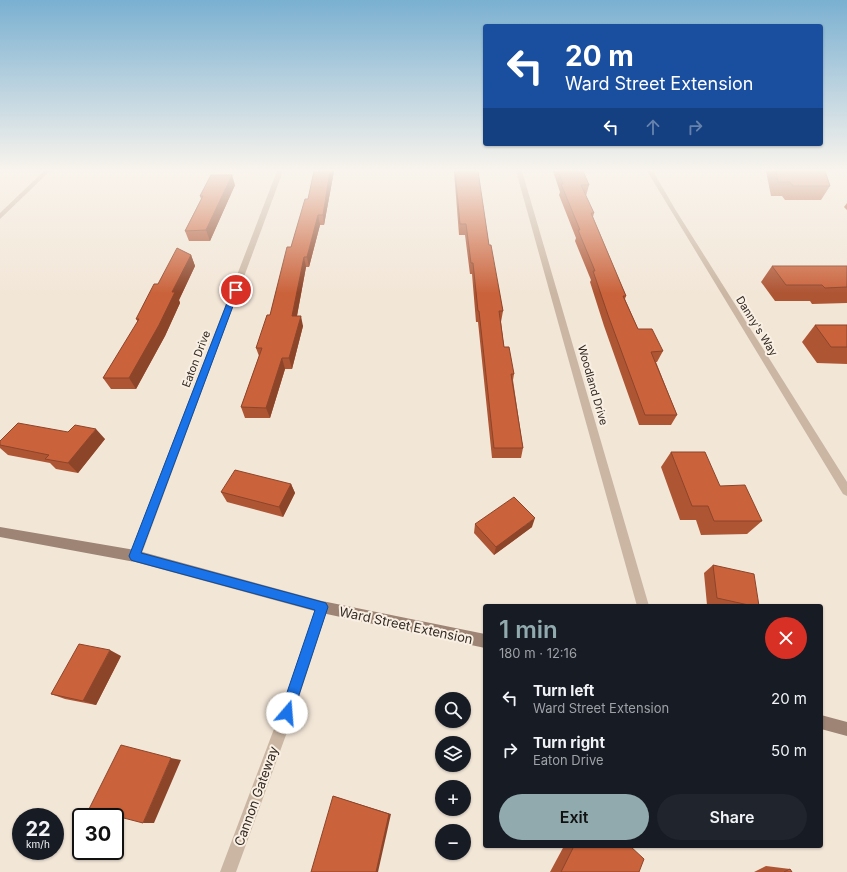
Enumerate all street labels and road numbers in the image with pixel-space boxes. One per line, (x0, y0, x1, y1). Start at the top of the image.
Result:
street label: Danny's Way (733, 294, 781, 358)
street label: Eaton Drive (179, 329, 213, 389)
street label: Woodland Drive (575, 343, 611, 427)
street label: Ward Street Extension (338, 603, 474, 647)
street label: Cannon Gateway (231, 744, 281, 848)

